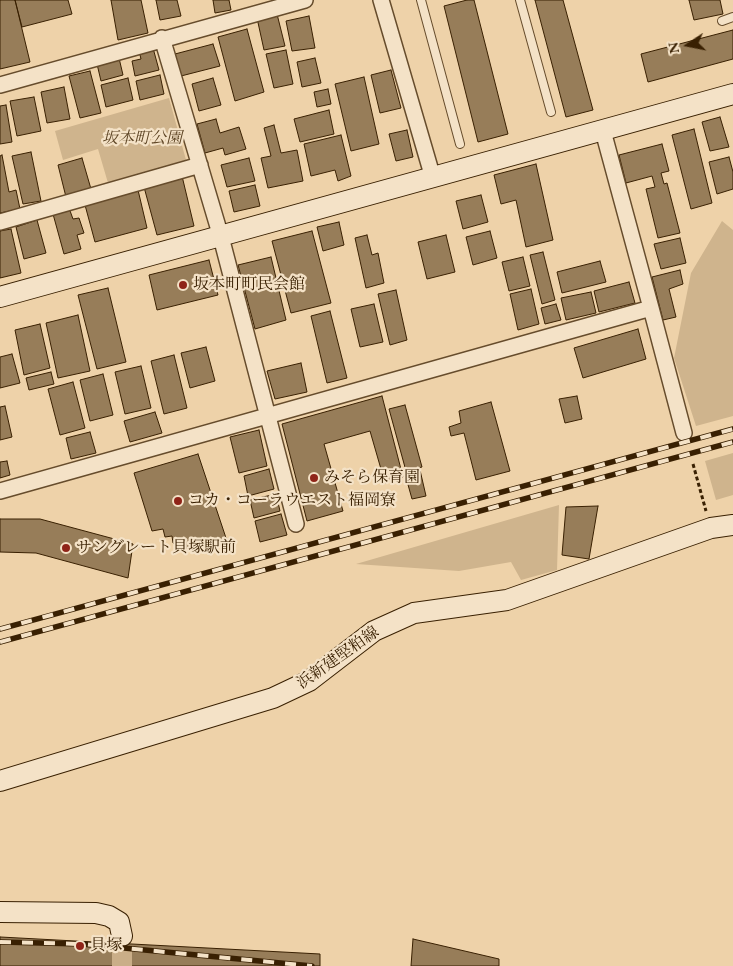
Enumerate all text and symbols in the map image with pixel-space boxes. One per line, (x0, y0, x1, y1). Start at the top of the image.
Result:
north arrow (663, 20, 713, 70)
text: N (663, 41, 683, 55)
park label: 坂本町公園 (102, 129, 182, 149)
place label: 坂本町町民会館 (193, 275, 305, 295)
marker: 坂本町町民会館 (177, 279, 189, 291)
place label: みそら保育園 (324, 468, 420, 488)
marker: みそら保育園 (308, 472, 320, 484)
place label: コカ・コーラウエスト福岡寮 (188, 491, 396, 511)
marker: コカ・コーラウエスト福岡寮 (172, 495, 184, 507)
place label: サングレート貝塚駅前 (76, 538, 236, 558)
marker: サングレート貝塚駅前 (60, 542, 72, 554)
street label: 浜新建堅粕線 (293, 623, 383, 693)
place label: 貝塚 (90, 936, 122, 956)
marker: 貝塚 (74, 940, 86, 952)

